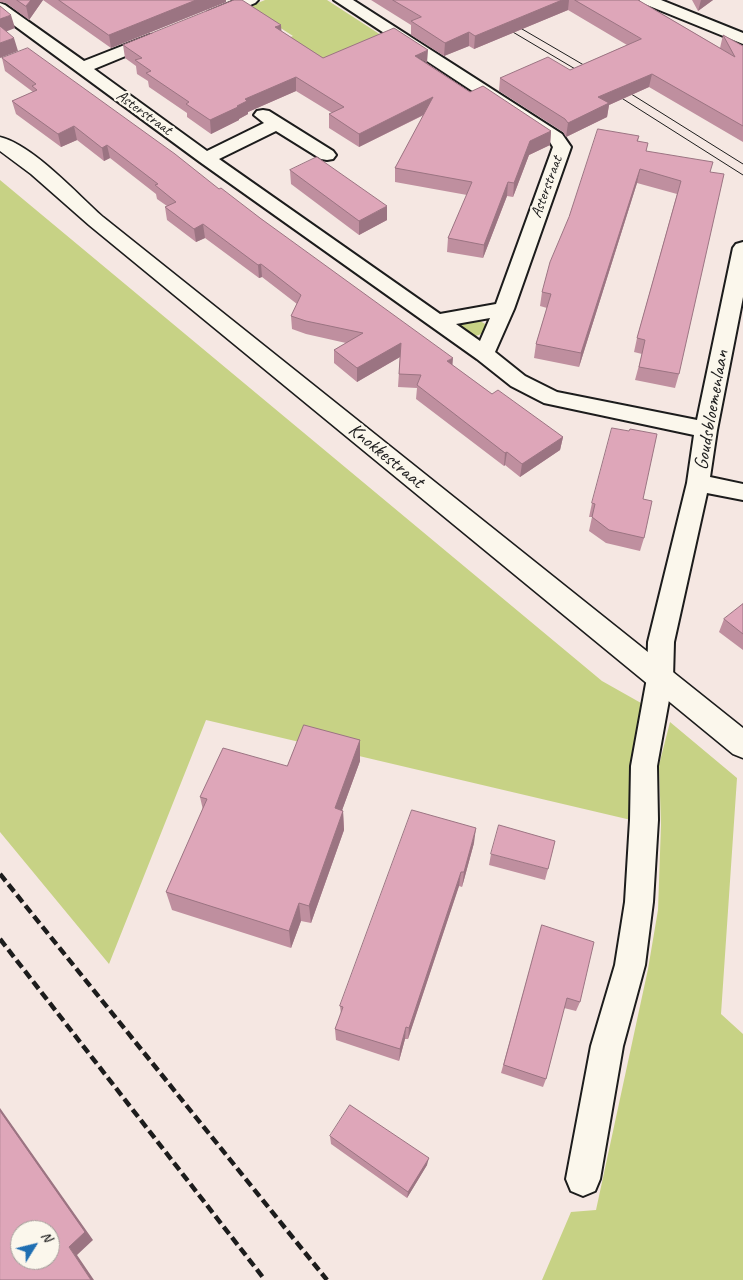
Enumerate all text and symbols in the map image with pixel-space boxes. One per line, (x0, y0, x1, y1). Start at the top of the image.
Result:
street label: Asterstraat (112, 86, 176, 140)
street label: Asterstraat (527, 153, 567, 221)
street label: Goudsbloemenlaan (690, 348, 734, 472)
street label: Knokkestraat (343, 418, 429, 494)
north arrow (10, 1220, 60, 1270)
text: N (37, 1228, 56, 1245)

